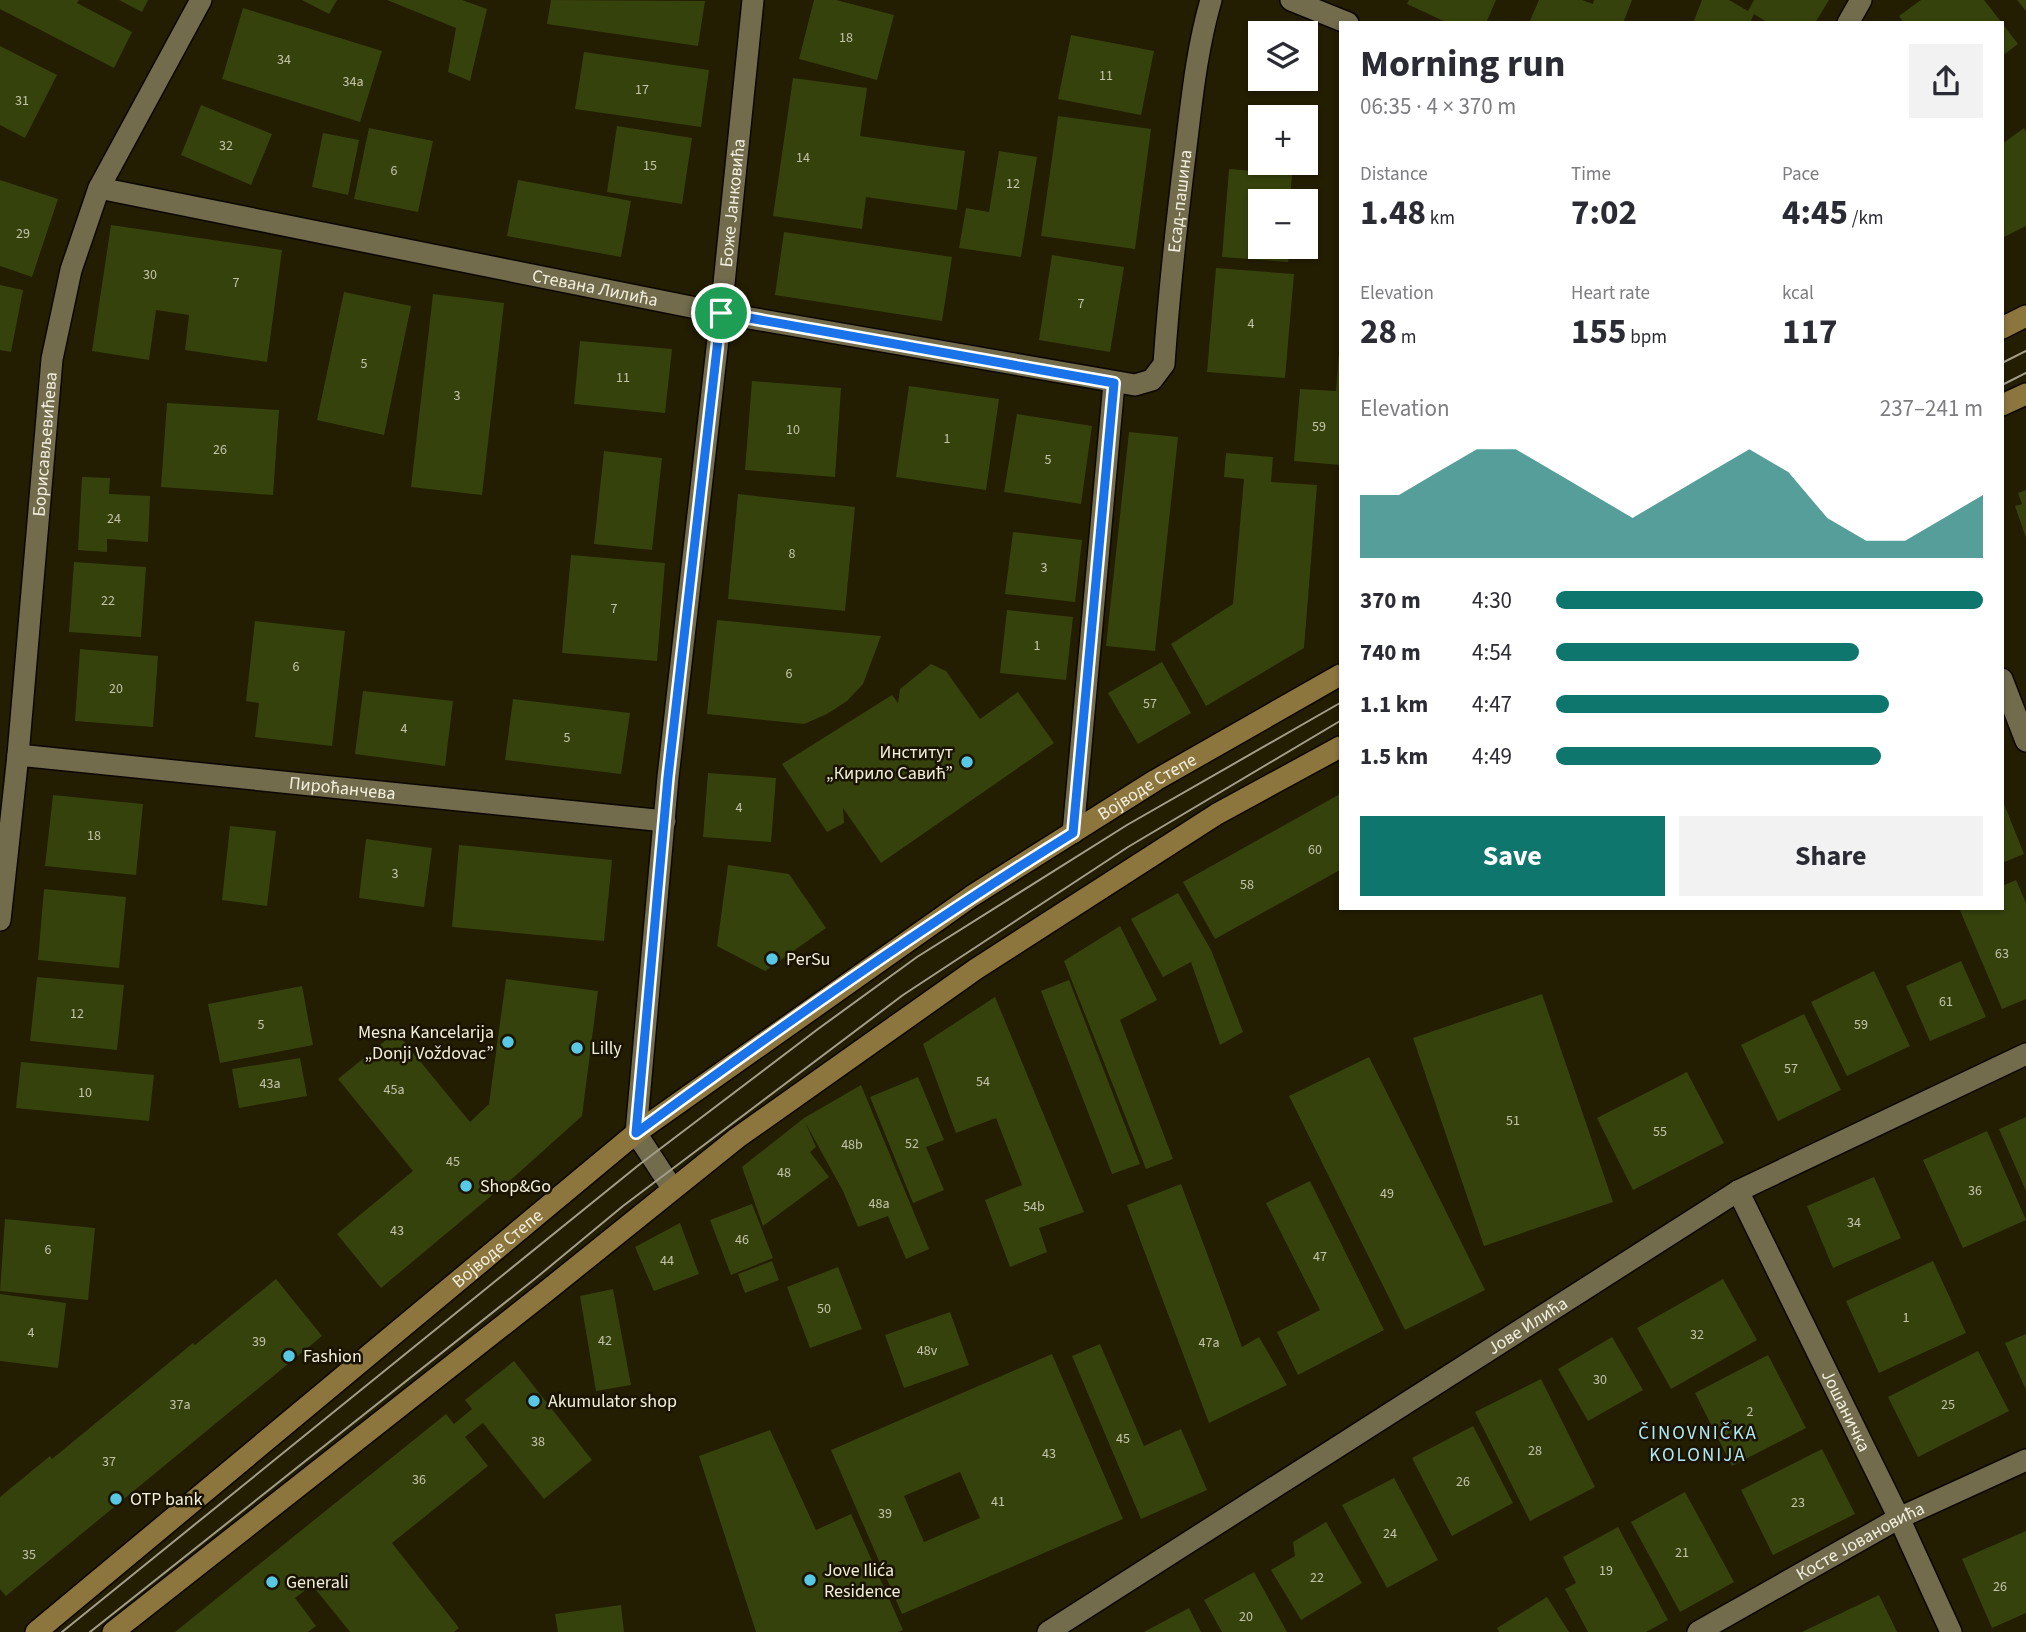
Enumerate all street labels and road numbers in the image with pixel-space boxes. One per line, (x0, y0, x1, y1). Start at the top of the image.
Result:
street label: Боже Јанковића (714, 137, 752, 268)
street label: Есад-пашина (1162, 148, 1199, 254)
street label: Стевана Лилића (530, 263, 660, 313)
street label: Борисављевићева (27, 371, 64, 517)
street label: Војводе Степе (1093, 747, 1201, 827)
street label: Пироћанчева (288, 771, 397, 806)
street label: Војводе Степе (447, 1203, 549, 1294)
street label: Јове Илића (1483, 1291, 1573, 1361)
street label: Јошаничка (1815, 1366, 1876, 1456)
street label: Косте Јовановића (1792, 1496, 1929, 1587)

